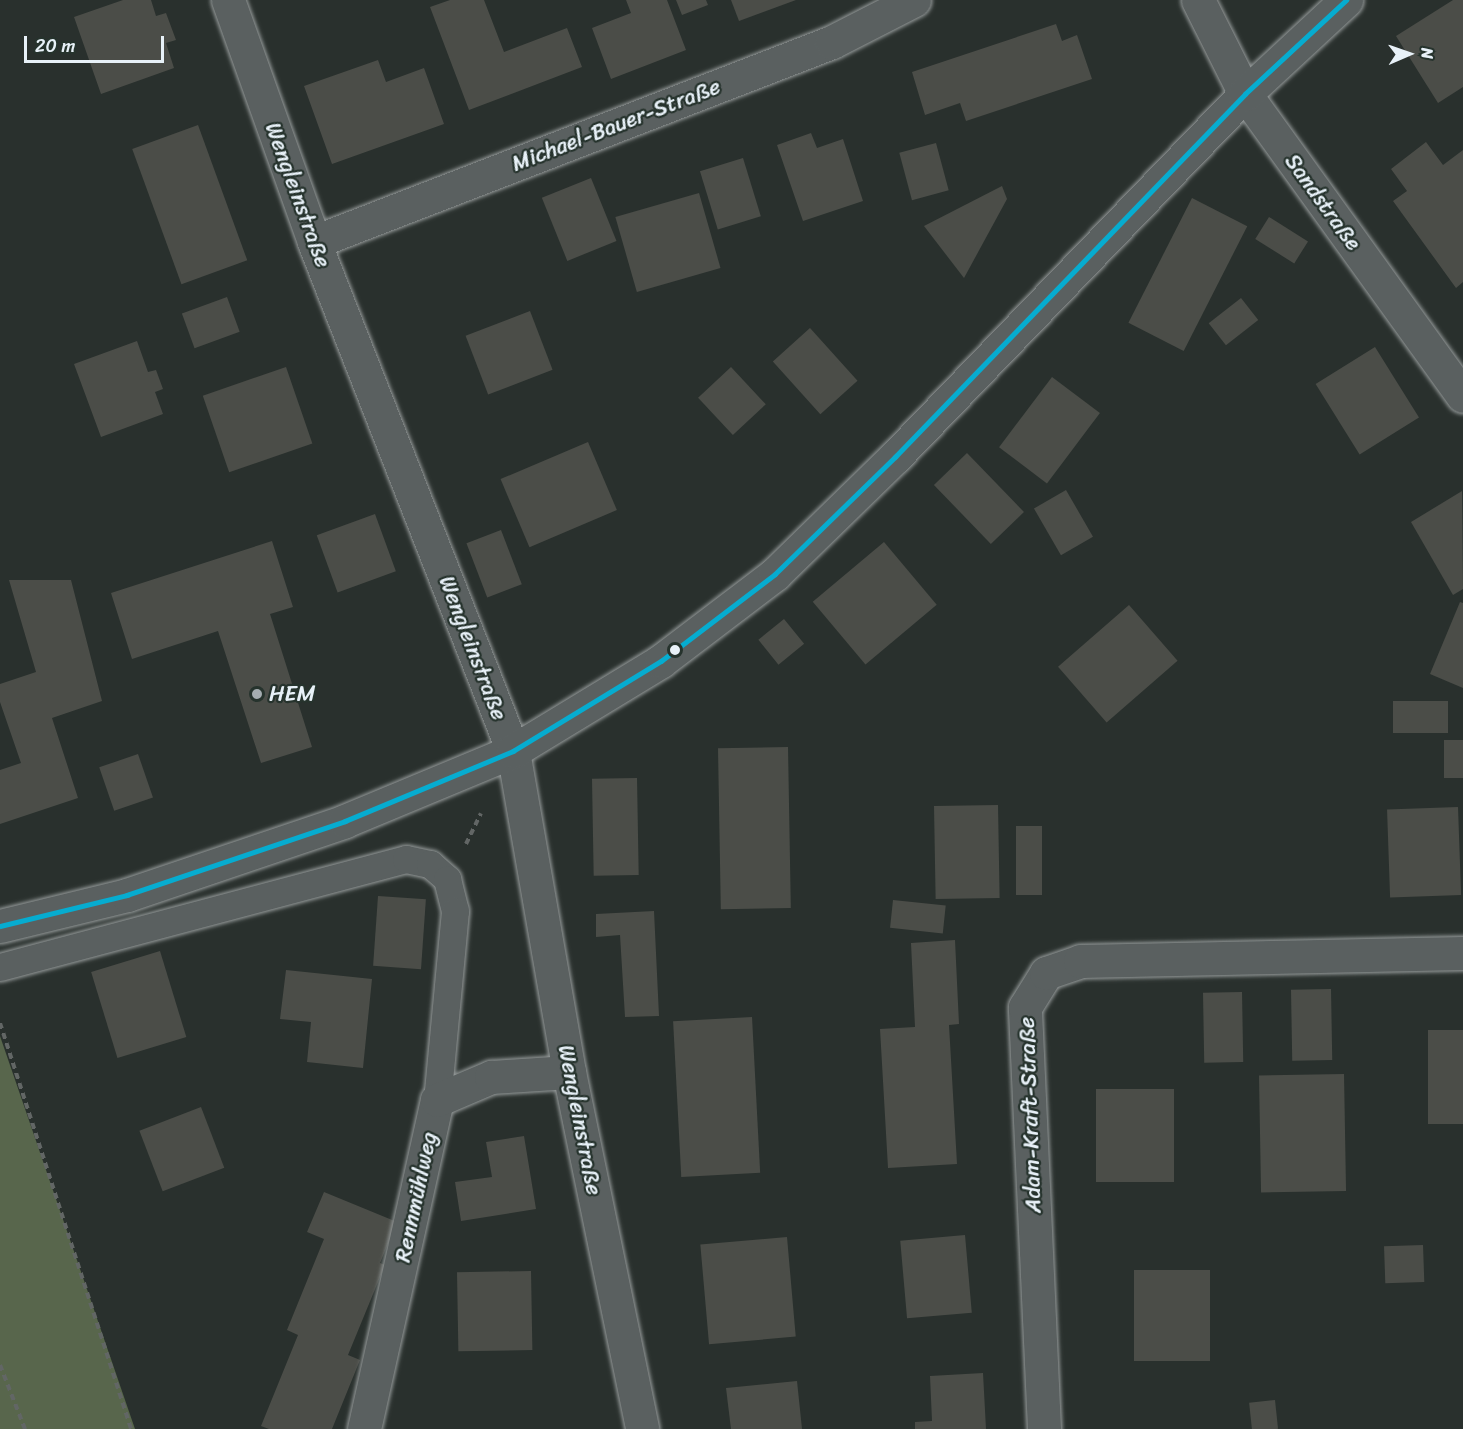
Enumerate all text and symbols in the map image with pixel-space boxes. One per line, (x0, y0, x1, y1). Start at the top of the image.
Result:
scale bar (27, 24, 166, 62)
north arrow (1379, 24, 1439, 84)
text: 20 m (35, 30, 75, 62)
text: N (1413, 47, 1442, 59)
street label: Michael-Bauer-Straße (508, 73, 724, 177)
street label: Wengleinstraße (260, 119, 336, 271)
street label: Sandstraße (1279, 149, 1367, 255)
street label: Wengleinstraße (433, 572, 513, 724)
unlabelled marker (669, 644, 681, 656)
place label: HEM (269, 681, 316, 707)
marker: HEM (250, 687, 264, 701)
street label: Adam-Kraft-Straße (1013, 1016, 1047, 1214)
street label: Wengleinstraße (553, 1043, 607, 1197)
street label: Rennmühlweg (389, 1129, 443, 1265)

